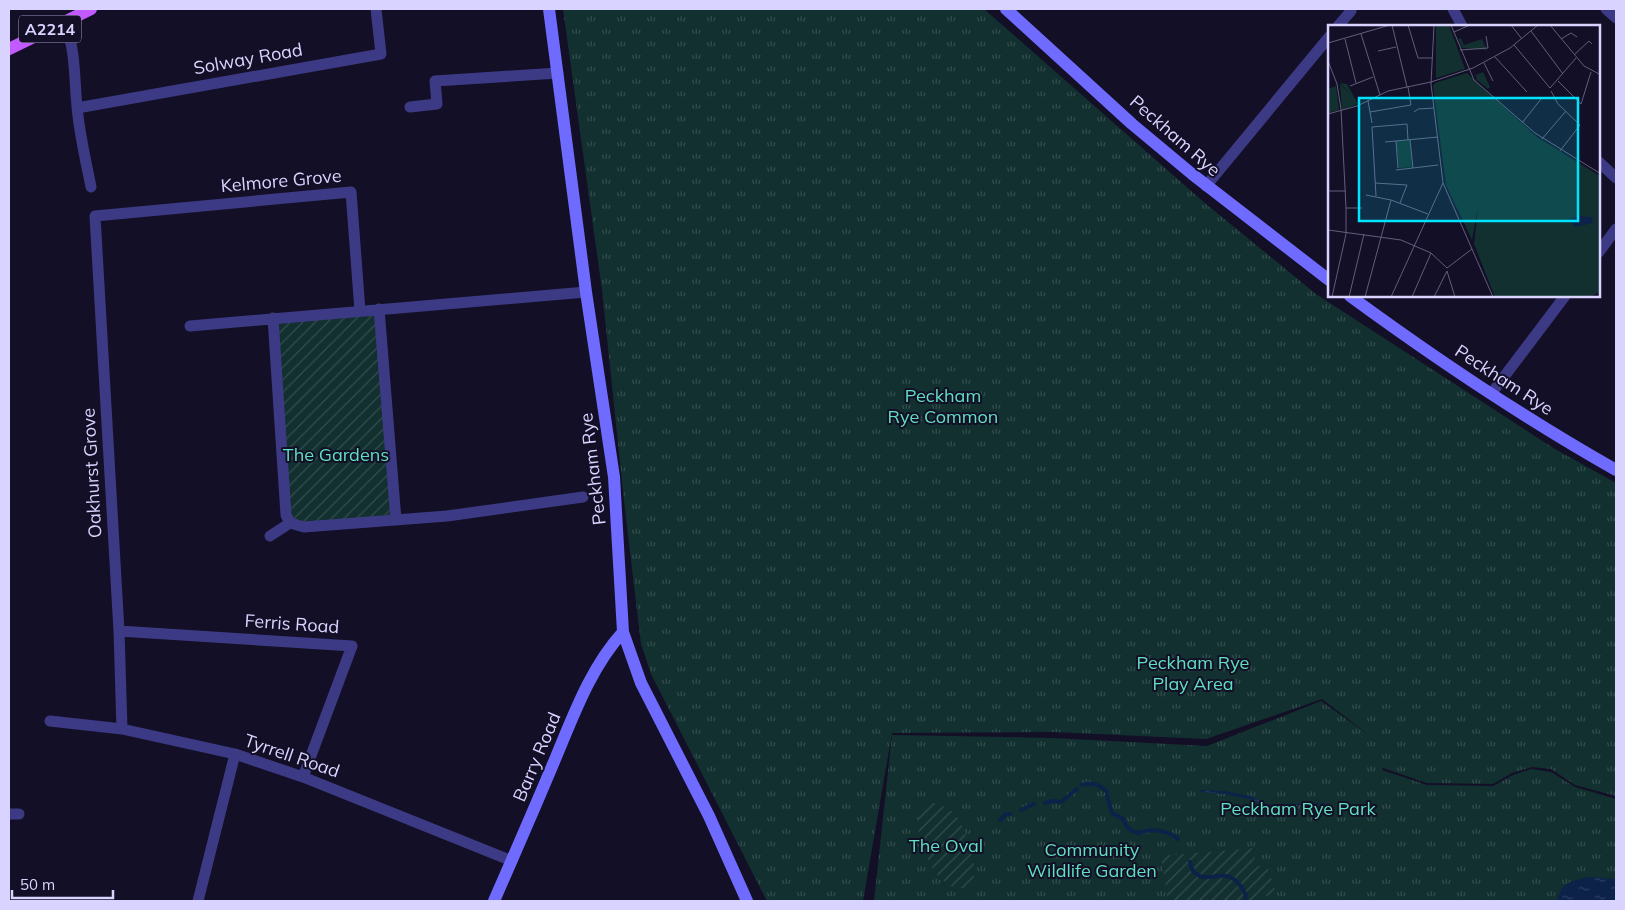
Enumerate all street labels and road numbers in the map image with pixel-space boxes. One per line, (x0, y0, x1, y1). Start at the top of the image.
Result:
road number: A2214 (19, 15, 81, 42)
street label: Solway Road (192, 38, 304, 79)
street label: Peckham Rye (1125, 90, 1225, 181)
street label: Kelmore Grove (220, 164, 342, 197)
street label: Peckham Rye (1451, 339, 1558, 420)
street label: Oakhurst Grove (77, 407, 106, 539)
street label: Peckham Rye (574, 412, 611, 526)
street label: Ferris Road (244, 609, 340, 638)
street label: Barry Road (507, 709, 566, 805)
street label: Tyrrell Road (241, 728, 343, 783)

